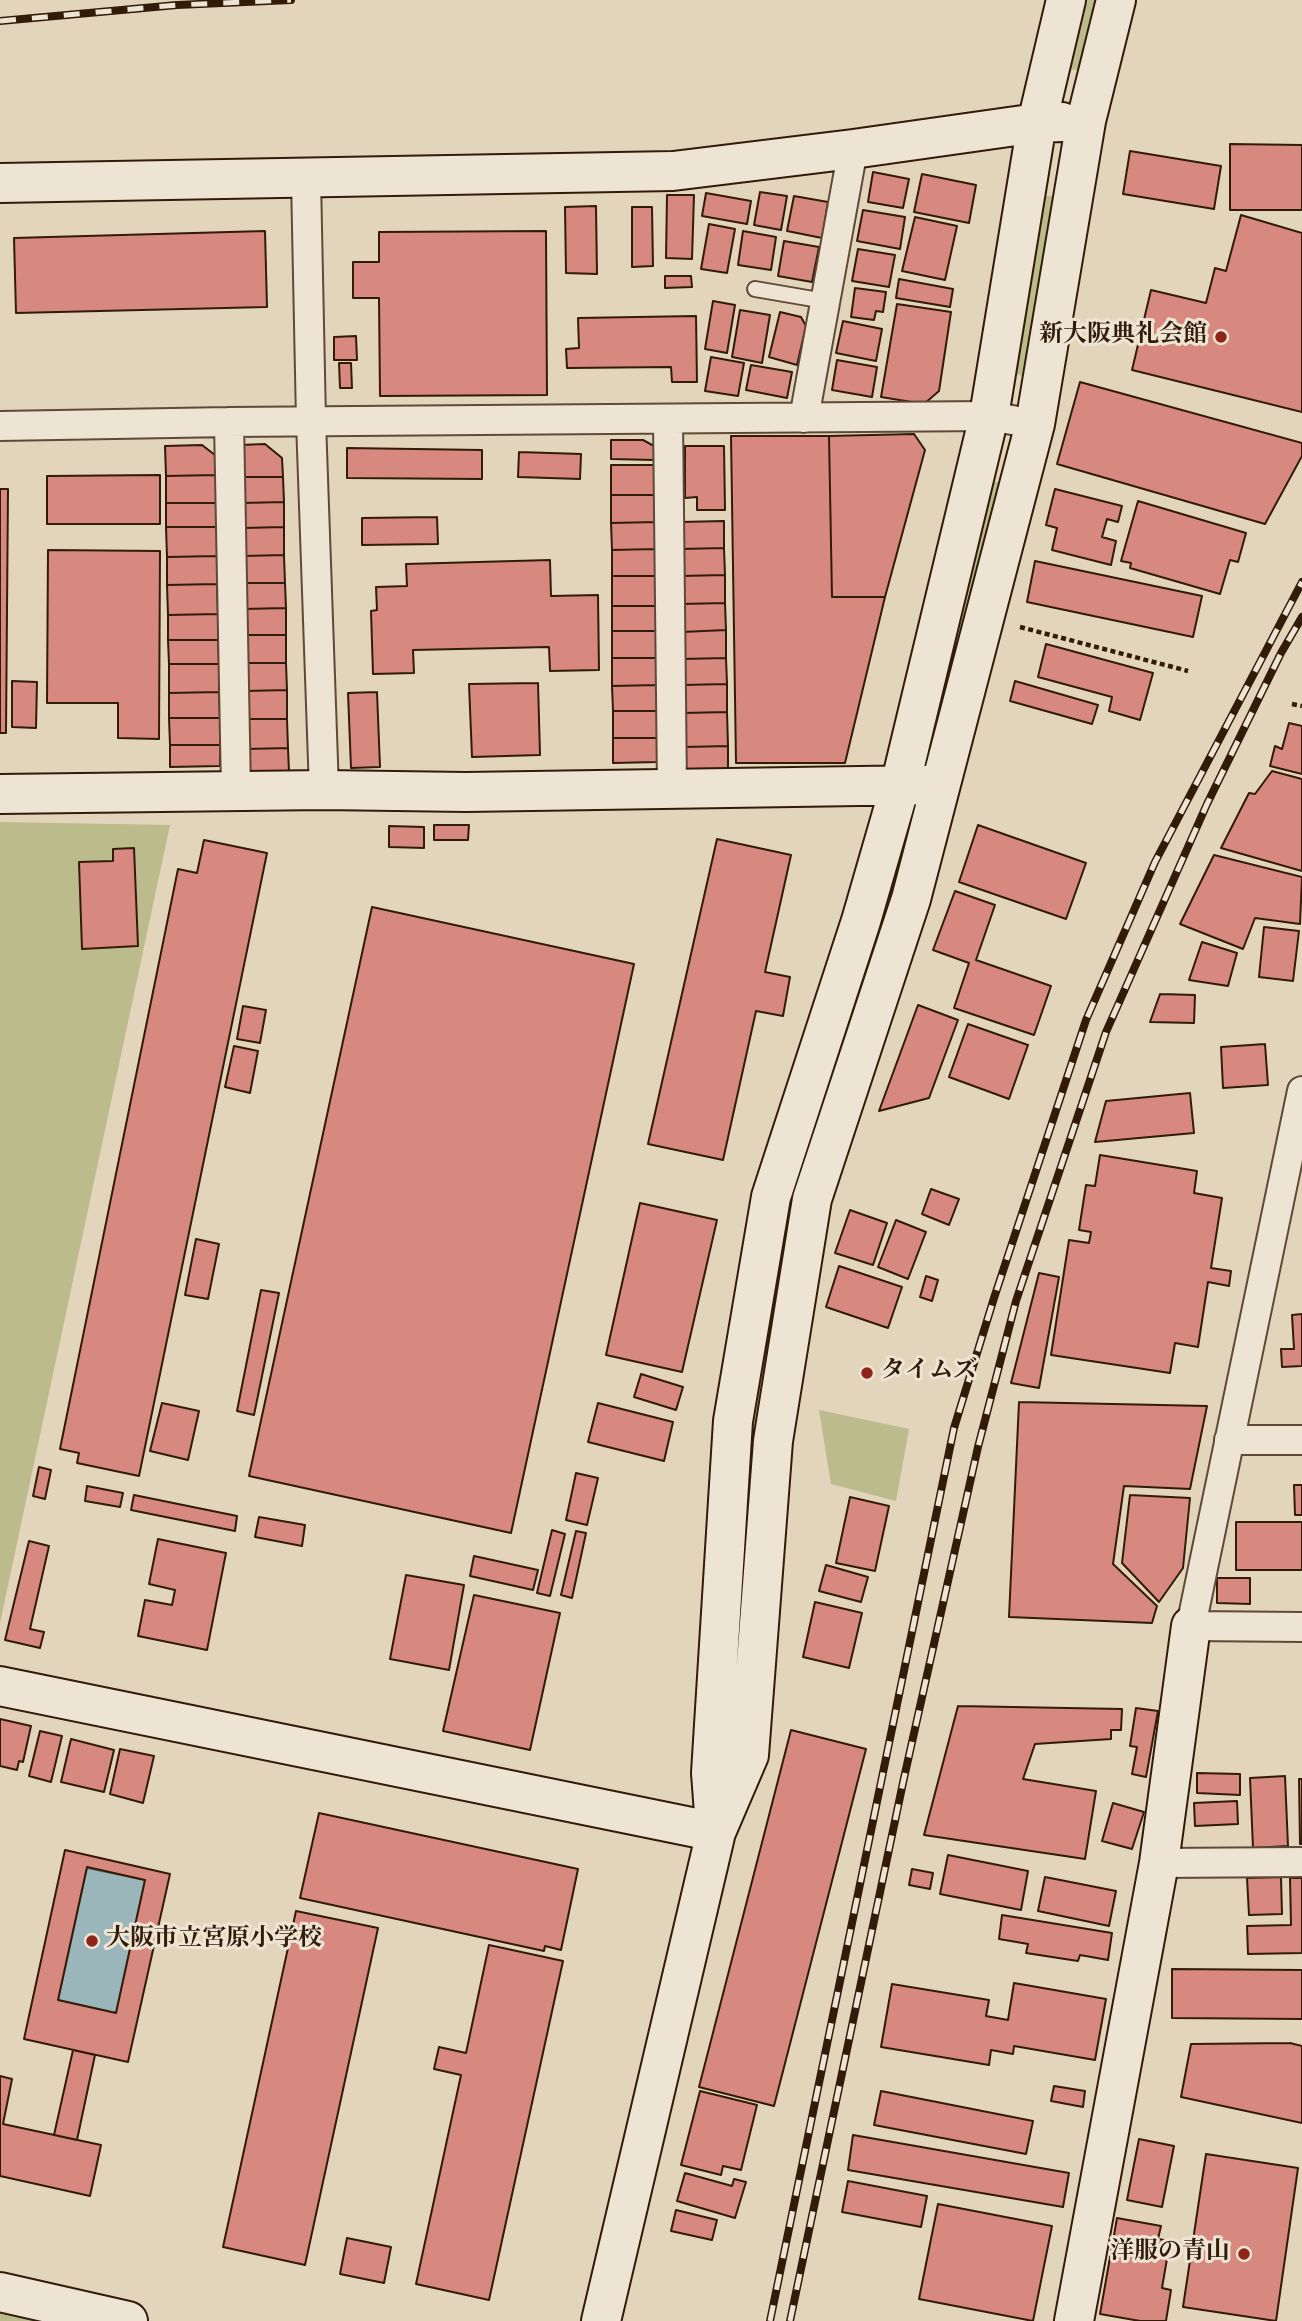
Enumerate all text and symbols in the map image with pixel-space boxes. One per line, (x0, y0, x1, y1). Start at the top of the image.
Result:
place label: 新大阪典礼会館 (1039, 323, 1207, 351)
marker: 新大阪典礼会館 (1213, 329, 1229, 345)
place label: タイムズ (881, 1359, 977, 1387)
marker: タイムズ (859, 1365, 875, 1381)
place label: 大阪市立宮原小学校 (106, 1927, 322, 1955)
marker: 大阪市立宮原小学校 (84, 1933, 100, 1949)
place label: 洋服の青山 (1110, 2240, 1230, 2268)
marker: 洋服の青山 (1236, 2246, 1252, 2262)

